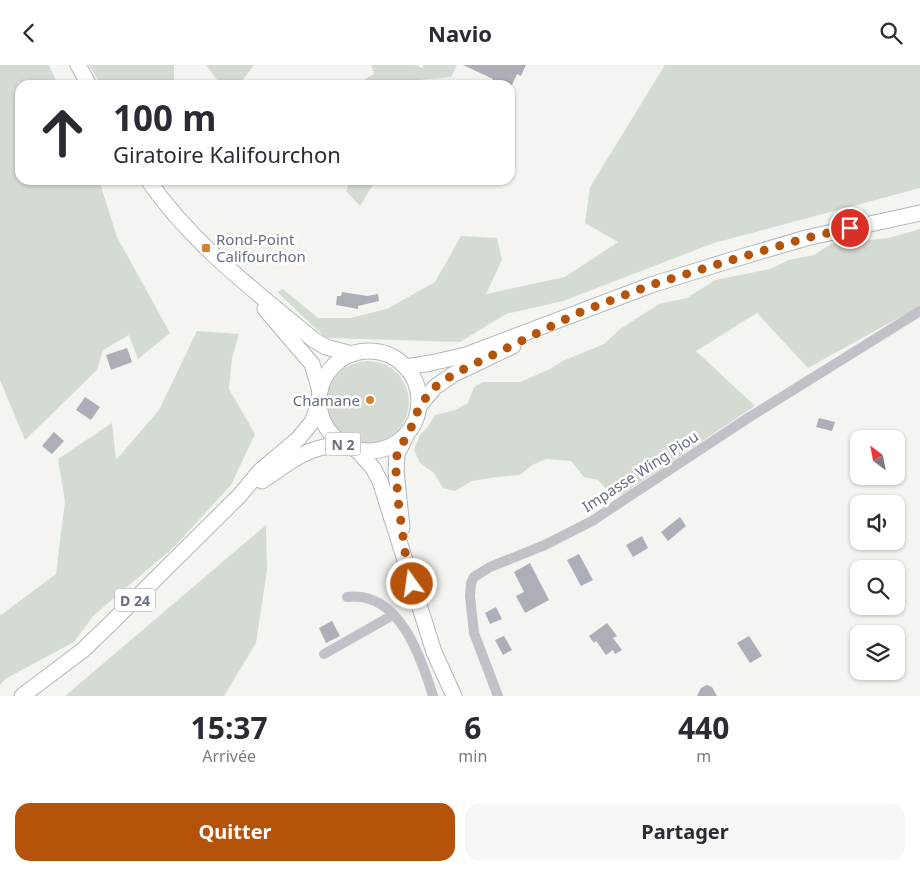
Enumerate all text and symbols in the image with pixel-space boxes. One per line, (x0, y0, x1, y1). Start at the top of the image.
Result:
text: Navio (428, 18, 492, 48)
icon: back (15, 19, 43, 47)
icon: search (877, 19, 905, 47)
text: 100 m (113, 94, 216, 141)
icon: ahead (30, 100, 95, 165)
text: Giratoire Kalifourchon (113, 139, 341, 169)
pin (829, 207, 871, 249)
icon: arrive (836, 214, 864, 242)
place label: Rond-Point Califourchon (216, 229, 306, 266)
marker: Rond-Point Califourchon (200, 242, 212, 254)
place label: Chamane (293, 390, 360, 410)
marker: Chamane (364, 394, 376, 406)
street label: Impasse Wing Piou (578, 426, 702, 516)
north arrow (850, 430, 905, 485)
map controls (850, 430, 905, 680)
road number: N 2 (326, 433, 360, 455)
button: sound (850, 495, 905, 550)
position arrow (385, 557, 437, 609)
button: search (850, 560, 905, 615)
road number: D 24 (115, 589, 155, 611)
button: layers (850, 625, 905, 680)
text: 15:37 (191, 707, 268, 748)
text: 6 (464, 707, 481, 748)
text: 440 (678, 707, 729, 748)
text: Arrivée (202, 745, 256, 767)
text: min (458, 745, 487, 767)
text: m (696, 745, 711, 767)
button: Quitter (15, 803, 455, 861)
button: Partager (465, 803, 905, 861)

